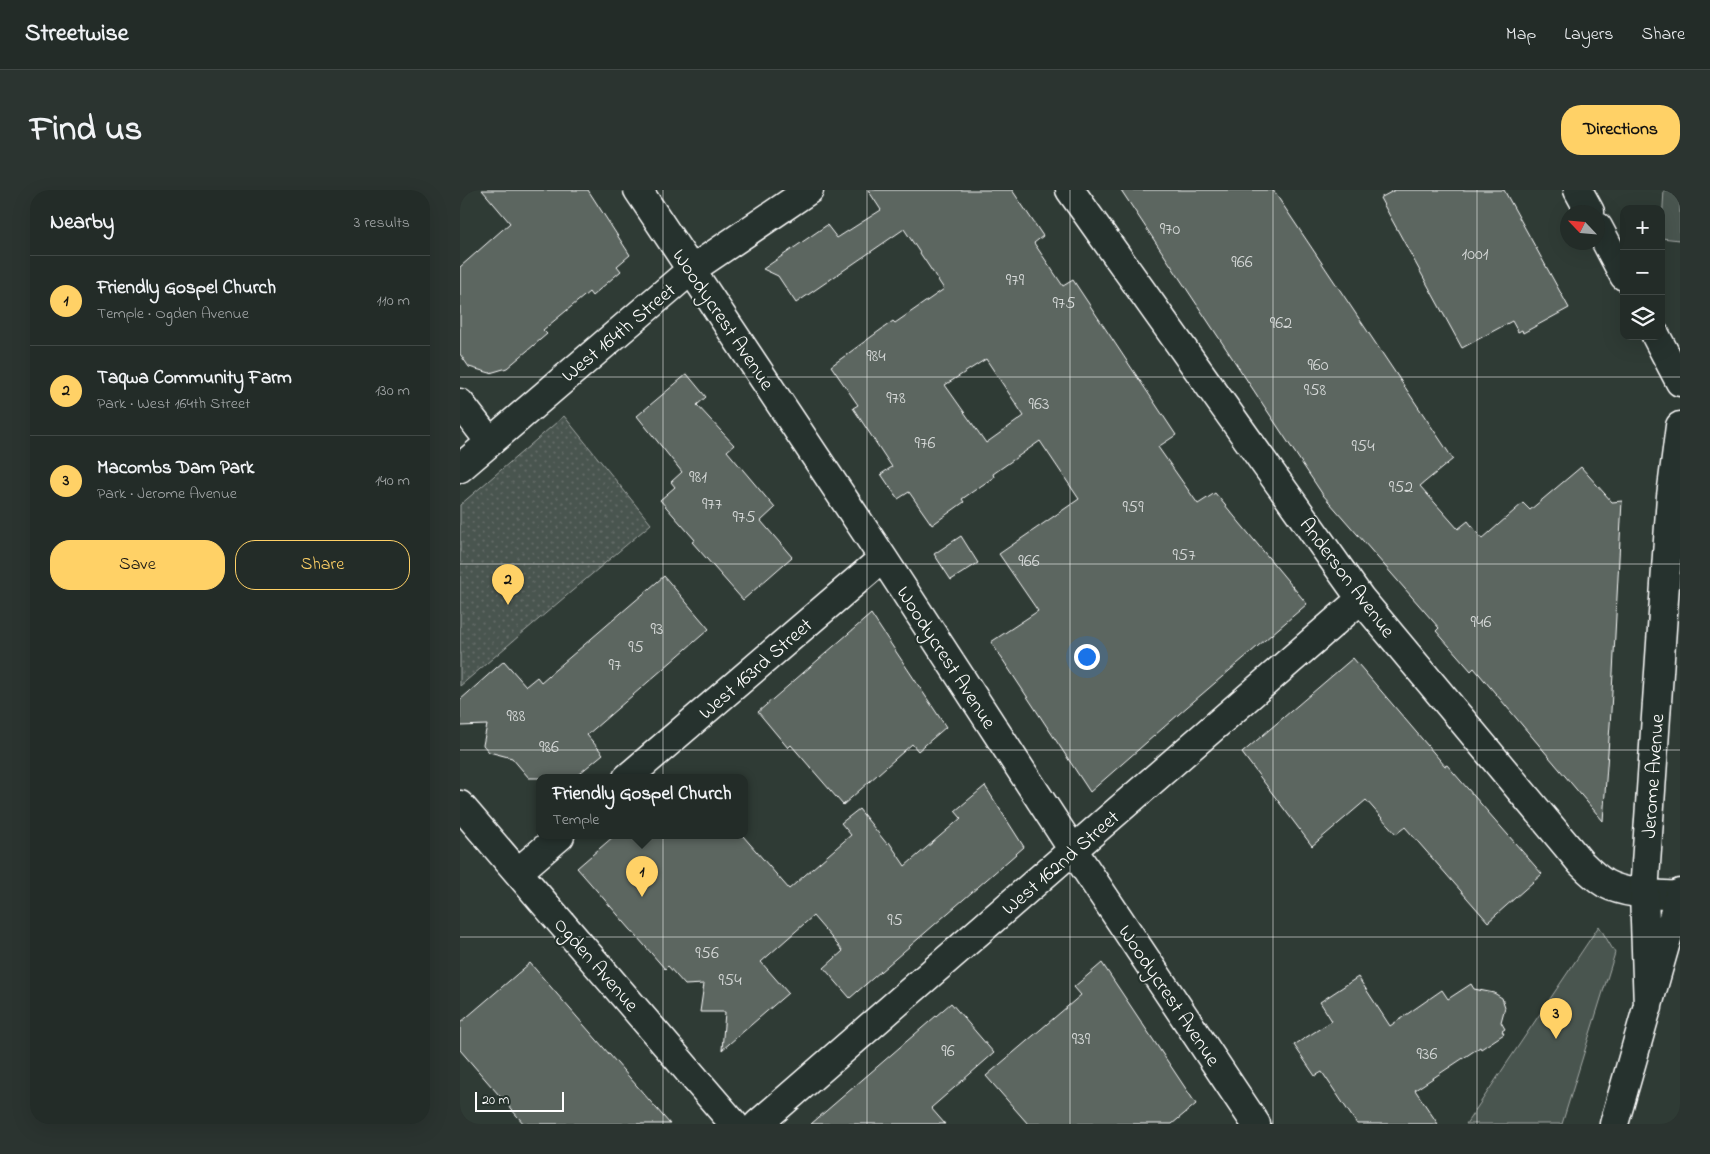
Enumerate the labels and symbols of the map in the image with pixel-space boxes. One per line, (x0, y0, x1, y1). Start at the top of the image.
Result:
north arrow (1560, 205, 1605, 250)
house number: 970 (1160, 217, 1181, 243)
house number: 1001 (1462, 242, 1489, 268)
street label: Woodycrest Avenue (664, 244, 780, 397)
house number: 966 (1231, 250, 1253, 276)
house number: 979 (1006, 268, 1025, 294)
street label: West 164th Street (556, 277, 683, 390)
house number: 975 (1052, 291, 1076, 317)
house number: 962 (1270, 311, 1292, 337)
house number: 984 (866, 344, 886, 370)
house number: 960 (1307, 353, 1329, 379)
house number: 958 (1304, 378, 1326, 404)
house number: 978 (886, 386, 906, 412)
house number: 963 (1029, 392, 1049, 418)
house number: 976 (915, 431, 935, 457)
house number: 954 (1351, 434, 1375, 460)
house number: 981 (689, 465, 707, 491)
house number: 952 (1389, 475, 1413, 501)
house number: 977 (702, 492, 723, 518)
house number: 959 (1122, 495, 1144, 521)
house number: 975 (732, 505, 756, 531)
street label: Anderson Avenue (1291, 512, 1401, 645)
house number: 957 (1172, 543, 1196, 569)
house number: 966 (1018, 549, 1040, 575)
pin: 2 (492, 564, 524, 605)
street label: Woodycrest Avenue (888, 581, 1002, 735)
house number: 946 (1471, 610, 1491, 636)
street label: West 163rd Street (693, 612, 820, 728)
house number: 93 (651, 617, 663, 643)
house number: 95 (628, 635, 644, 661)
your location (1074, 644, 1100, 670)
house number: 97 (609, 653, 622, 679)
house number: 988 (507, 704, 526, 730)
street label: Jerome Avenue (1636, 713, 1673, 839)
house number: 986 (539, 735, 559, 761)
street label: West 162nd Street (996, 804, 1127, 923)
pin: 1 (626, 856, 658, 897)
house number: 95 (887, 908, 903, 934)
street label: Ogden Avenue (545, 912, 644, 1020)
street label: Woodycrest Avenue (1110, 920, 1226, 1073)
house number: 956 (695, 941, 719, 967)
house number: 954 (718, 968, 742, 994)
pin: 3 (1540, 998, 1572, 1039)
house number: 939 (1072, 1027, 1091, 1053)
house number: 96 (941, 1039, 955, 1065)
house number: 936 (1417, 1042, 1437, 1068)
scale bar (475, 1089, 564, 1112)

